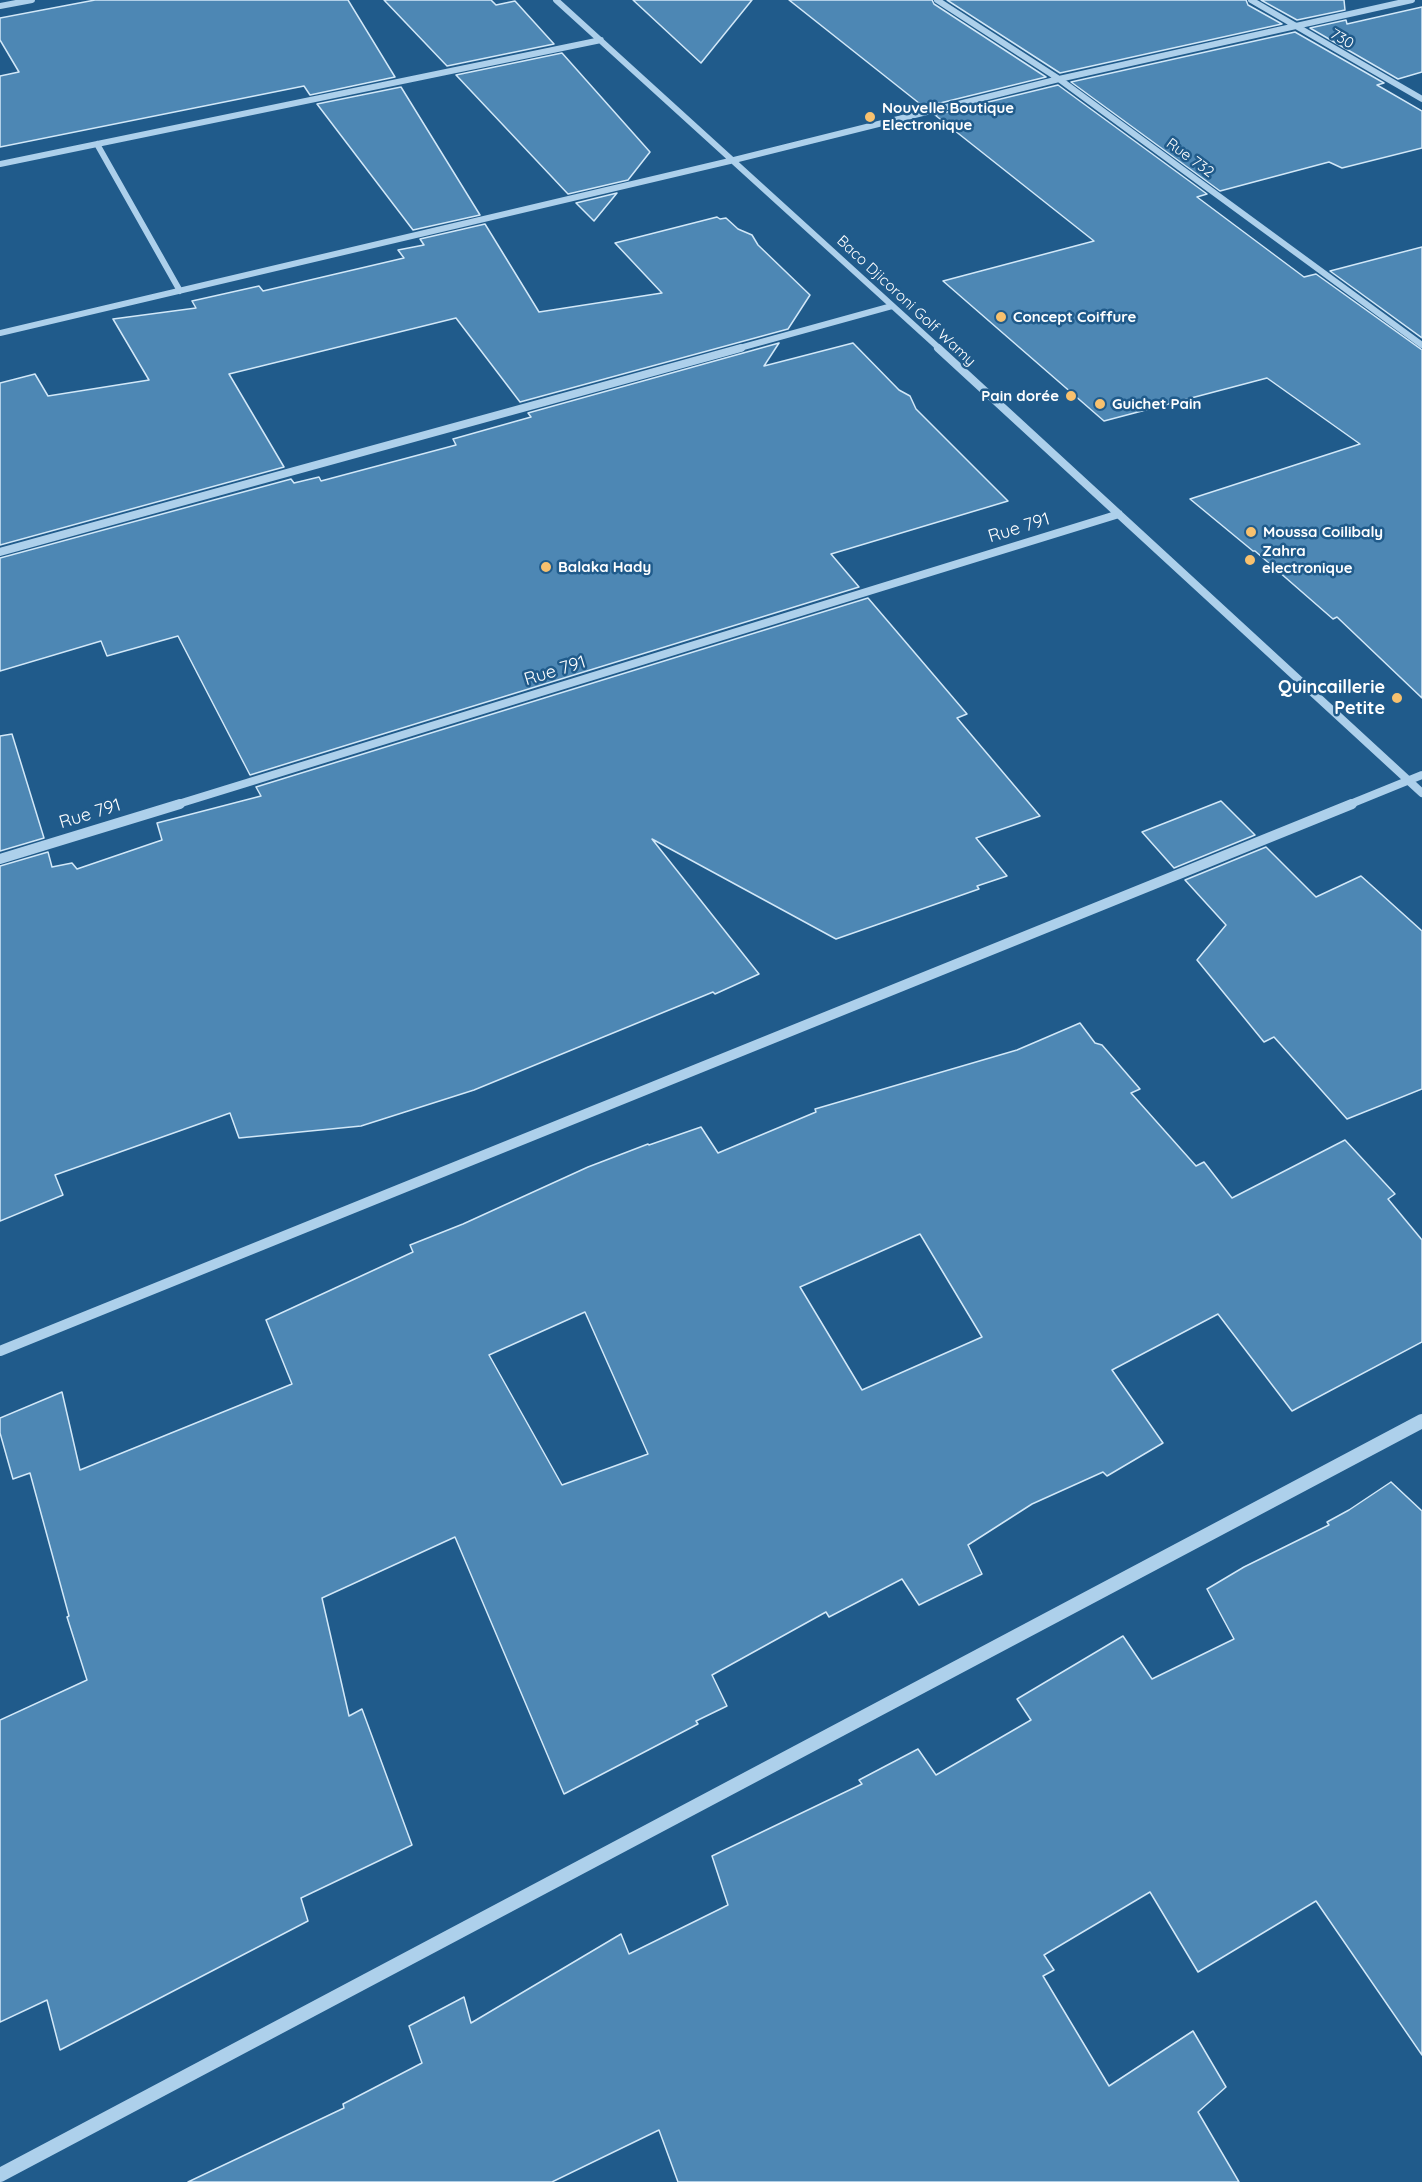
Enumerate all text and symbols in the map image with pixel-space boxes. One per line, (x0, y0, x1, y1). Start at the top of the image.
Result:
street label: 730 (1327, 25, 1357, 53)
place label: Nouvelle Boutique Electronique (882, 99, 1014, 134)
marker: Nouvelle Boutique Electronique (863, 110, 877, 124)
street label: Rue 732 (1163, 135, 1217, 181)
street label: Baco Djicoroni Golf Wamy (833, 232, 979, 370)
place label: Concept Coiffure (1013, 308, 1136, 326)
marker: Concept Coiffure (994, 310, 1008, 324)
place label: Pain dorée (981, 387, 1059, 405)
marker: Pain dorée (1064, 389, 1078, 403)
place label: Guichet Pain (1112, 395, 1201, 413)
marker: Guichet Pain (1093, 397, 1107, 411)
street label: Rue 791 (986, 508, 1052, 548)
place label: Moussa Coilibaly (1263, 523, 1383, 541)
marker: Moussa Coilibaly (1244, 525, 1258, 539)
place label: Zahra electronique (1262, 542, 1353, 577)
marker: Zahra electronique (1243, 553, 1257, 567)
place label: Balaka Hady (558, 558, 651, 576)
marker: Balaka Hady (539, 560, 553, 574)
street label: Rue 791 (522, 651, 588, 691)
place label: Quincaillerie Petite (1278, 677, 1385, 720)
marker: Quincaillerie Petite (1390, 691, 1404, 705)
street label: Rue 791 (57, 794, 123, 834)

